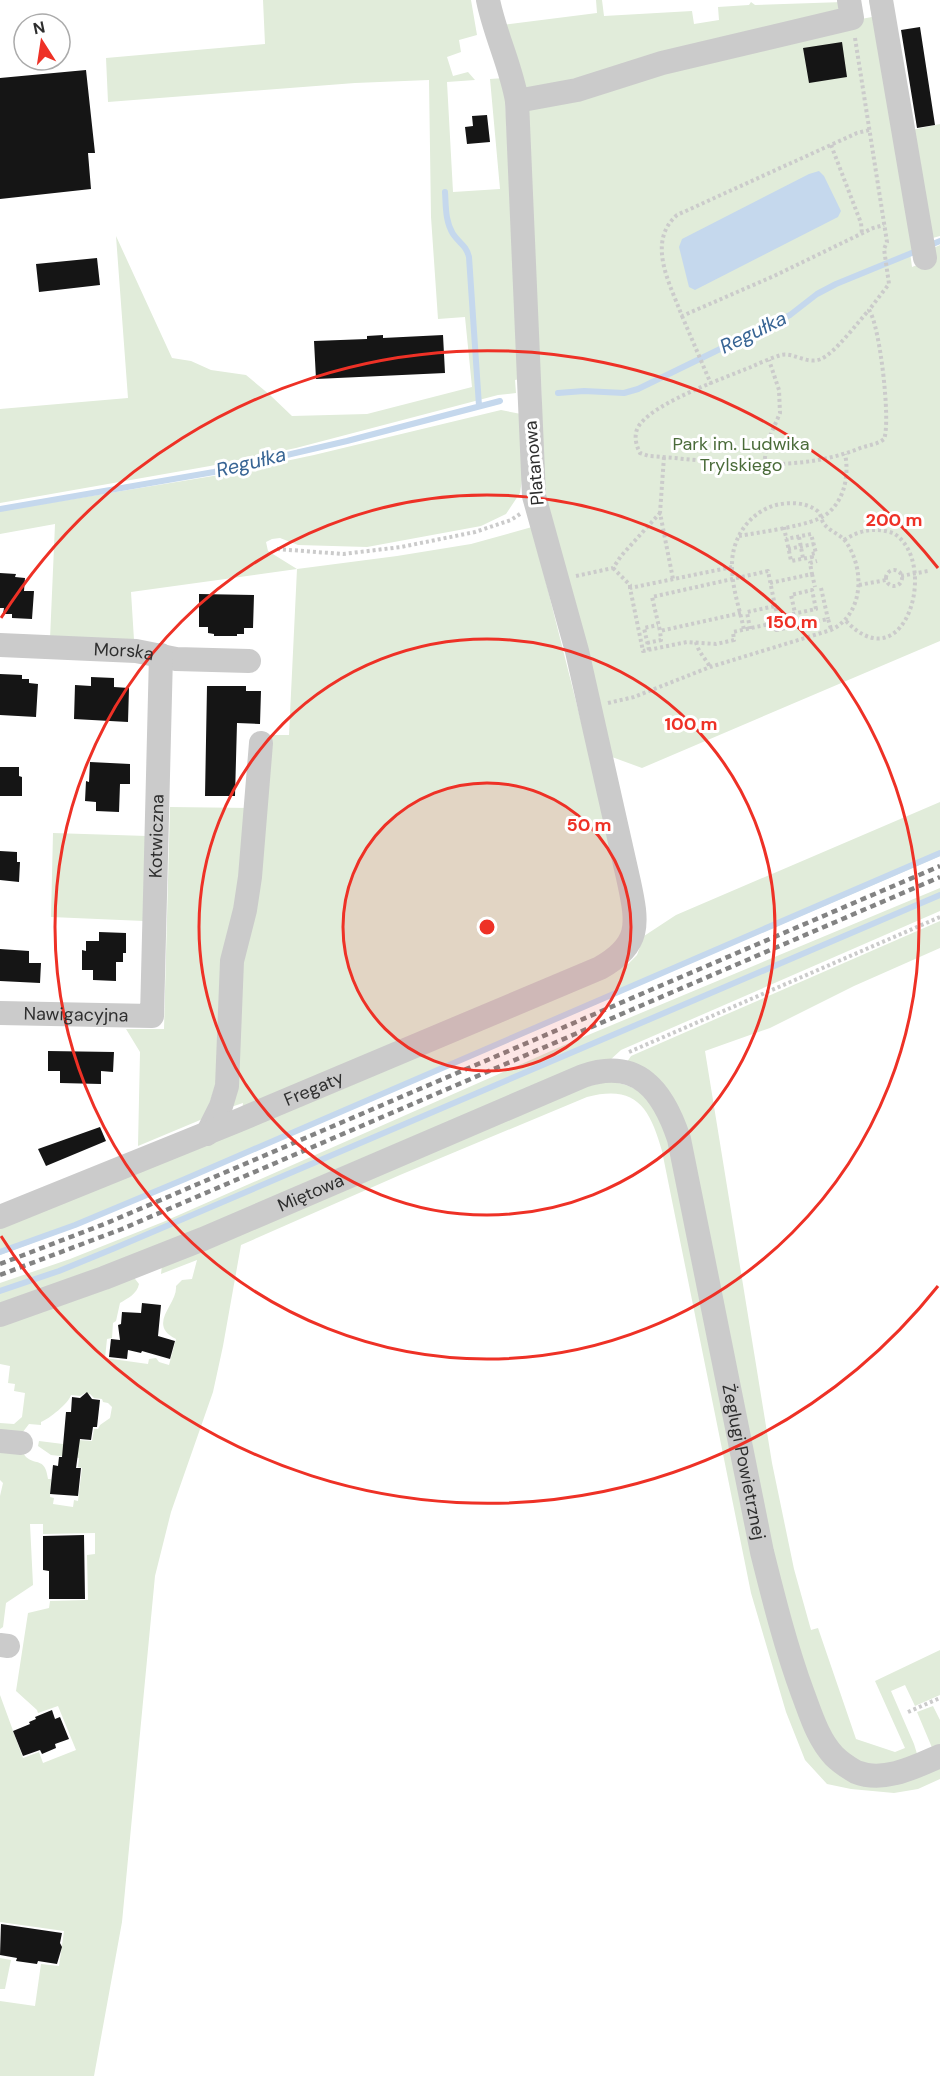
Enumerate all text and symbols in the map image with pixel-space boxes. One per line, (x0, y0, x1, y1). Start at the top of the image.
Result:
north arrow (12, 12, 72, 72)
text: N (31, 16, 47, 39)
water label: Regułka (715, 305, 791, 359)
street label: Platanowa (518, 420, 550, 506)
park label: Park im. Ludwika Trylskiego (673, 432, 809, 477)
water label: Regułka (213, 441, 289, 483)
text: 200 m (866, 508, 922, 532)
text: 150 m (766, 610, 818, 634)
street label: Morska (93, 637, 156, 666)
text: 100 m (664, 712, 718, 736)
street label: Kotwiczna (143, 794, 170, 878)
text: 50 m (566, 813, 612, 837)
centre of rings (477, 917, 497, 937)
street label: Nawigacyjna (23, 1001, 129, 1028)
street label: Fregaty (280, 1065, 347, 1112)
street label: Miętowa (274, 1168, 348, 1218)
street label: Żeglugi Powietrznej (716, 1382, 771, 1542)

